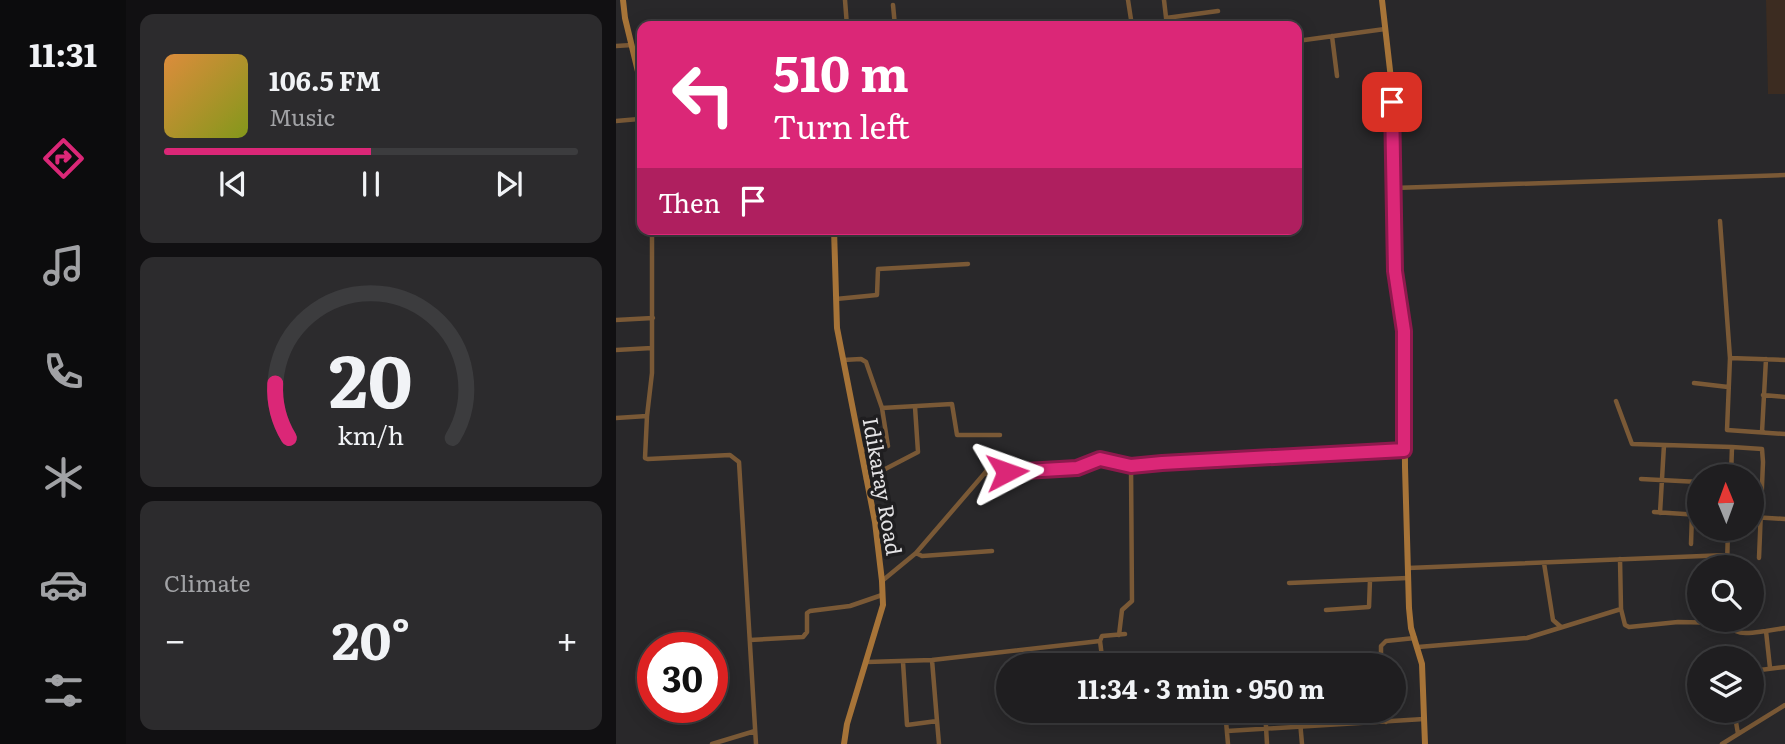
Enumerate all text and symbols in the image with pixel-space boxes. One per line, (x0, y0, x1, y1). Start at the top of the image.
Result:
text: 11:31 (29, 29, 97, 77)
text: 510 m (773, 34, 909, 107)
icon: left (658, 49, 749, 140)
text: 106.5 FM (269, 60, 381, 99)
pin (1362, 72, 1422, 132)
icon: arrive (1373, 83, 1411, 121)
text: Music (269, 99, 335, 133)
text: Turn left (773, 101, 910, 149)
icon: directions (39, 134, 88, 183)
icon: previous (214, 165, 252, 203)
icon: pause (352, 165, 390, 203)
icon: next (490, 165, 528, 203)
text: Then (658, 182, 720, 221)
icon: arrive (734, 182, 772, 220)
icon: music (39, 241, 88, 290)
text: 20 (329, 322, 413, 430)
icon: phone (39, 347, 88, 396)
street label: Idikaray Road (857, 415, 911, 558)
text: km/h (338, 416, 404, 453)
position arrow (970, 435, 1044, 509)
icon: climate (39, 453, 88, 502)
north arrow (1687, 464, 1764, 541)
map controls (1687, 464, 1764, 723)
button: search (1687, 555, 1764, 632)
icon: car (39, 560, 88, 609)
text: Climate (164, 565, 250, 599)
text: 20° (332, 599, 410, 676)
text: − (164, 609, 186, 666)
text: + (556, 609, 578, 666)
speed limit sign: 30 (637, 632, 728, 723)
button: layers (1687, 646, 1764, 723)
icon: filters (39, 666, 88, 715)
text: 11:34 · 3 min · 950 m (1077, 668, 1325, 707)

